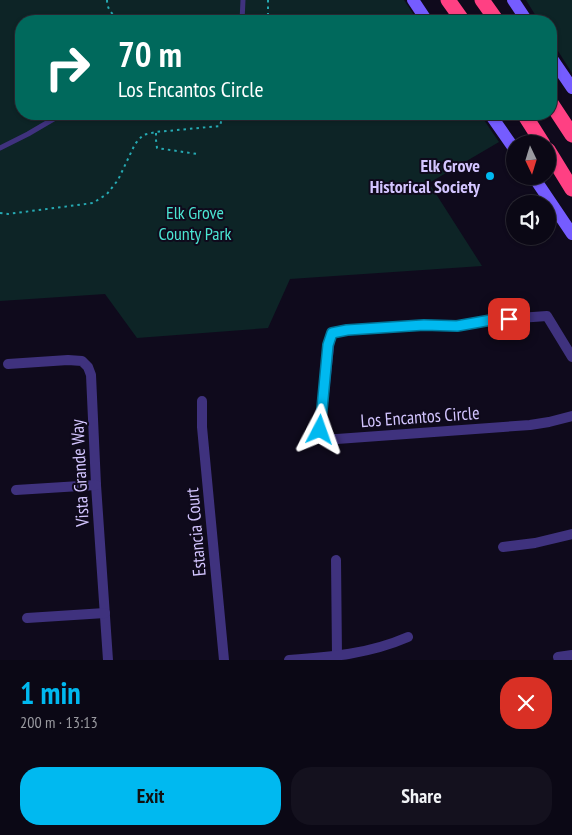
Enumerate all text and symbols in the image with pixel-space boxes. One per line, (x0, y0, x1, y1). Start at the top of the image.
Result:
text: 70 m (118, 31, 182, 77)
icon: right (35, 35, 100, 100)
text: Los Encantos Circle (118, 75, 264, 103)
north arrow (506, 135, 556, 185)
map controls (506, 135, 556, 245)
place label: Elk Grove Historical Society (370, 154, 481, 198)
marker: Elk Grove Historical Society (484, 170, 496, 182)
button: sound (506, 195, 556, 245)
park label: Elk Grove County Park (159, 201, 231, 245)
pin (488, 298, 530, 340)
icon: arrive (495, 305, 523, 333)
street label: Los Encantos Circle (360, 401, 480, 432)
position arrow (293, 403, 345, 455)
street label: Vista Grande Way (65, 419, 94, 528)
street label: Estancia Court (180, 487, 211, 577)
text: 1 min (20, 673, 81, 712)
button: close (500, 677, 552, 729)
text: 200 m · 13:13 (20, 712, 98, 732)
button: Exit (20, 767, 281, 825)
button: Share (291, 767, 552, 825)

